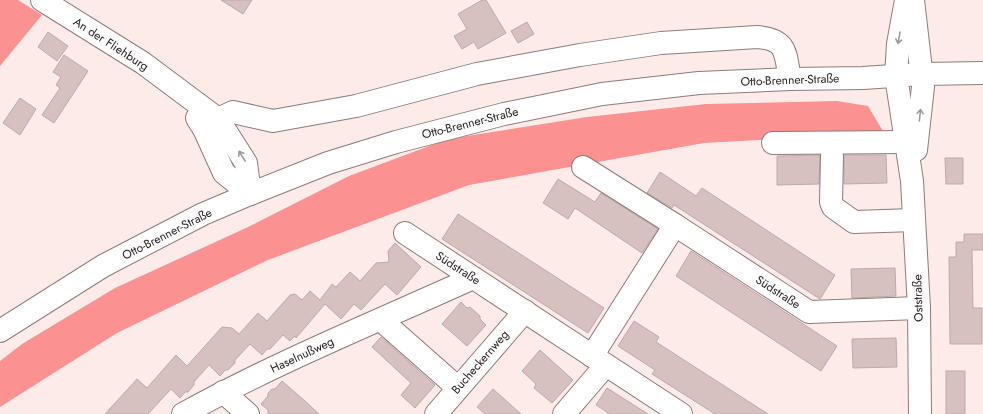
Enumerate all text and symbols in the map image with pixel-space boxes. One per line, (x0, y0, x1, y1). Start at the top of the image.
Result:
street label: An der Fliehburg (70, 13, 152, 75)
one-way arrow (895, 31, 903, 44)
street label: Otto-Brenner-Straße (740, 69, 840, 91)
street label: Otto-Brenner-Straße (420, 102, 520, 144)
one-way arrow (916, 109, 923, 122)
one-way arrow (238, 151, 246, 162)
street label: Otto-Brenner-Straße (119, 204, 215, 264)
street label: Südstraße (432, 247, 484, 289)
street label: Südstraße (752, 271, 804, 313)
street label: Oststraße (908, 274, 928, 322)
street label: Bucheckernweg (447, 326, 513, 398)
street label: Haselnußweg (267, 332, 337, 378)

